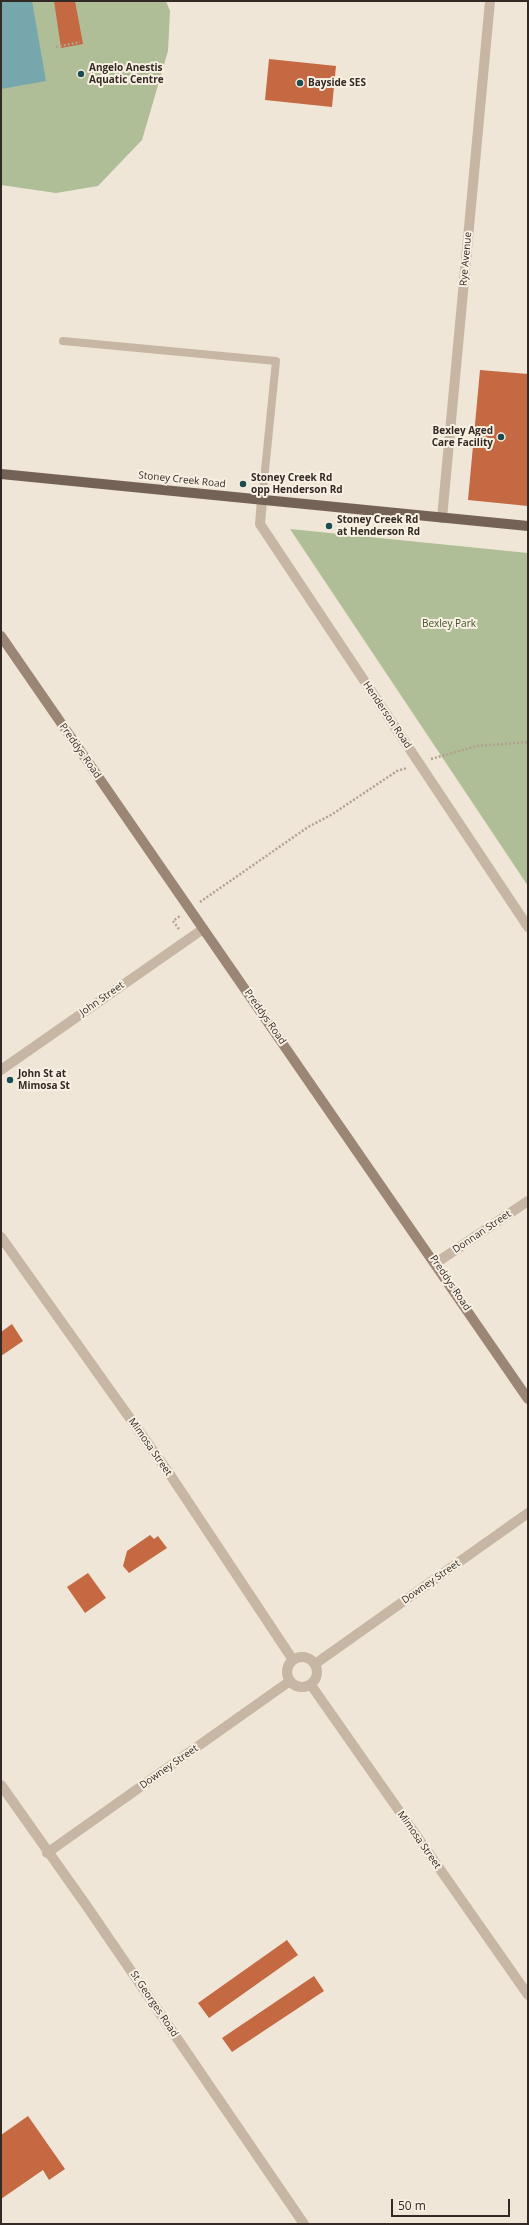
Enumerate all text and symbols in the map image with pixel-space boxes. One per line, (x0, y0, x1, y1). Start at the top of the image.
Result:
place label: Angelo Anestis Aquatic Centre (89, 62, 164, 86)
marker: Angelo Anestis Aquatic Centre (76, 69, 86, 79)
place label: Bayside SES (308, 77, 366, 89)
marker: Bayside SES (295, 78, 305, 88)
street label: Rye Avenue (458, 231, 474, 287)
place label: Bexley Aged Care Facility (432, 425, 493, 448)
marker: Bexley Aged Care Facility (496, 432, 506, 442)
street label: Stoney Creek Road (138, 469, 226, 491)
place label: Stoney Creek Rd opp Henderson Rd (251, 472, 343, 496)
marker: Stoney Creek Rd opp Henderson Rd (238, 479, 248, 489)
place label: Stoney Creek Rd at Henderson Rd (337, 514, 420, 538)
marker: Stoney Creek Rd at Henderson Rd (324, 521, 334, 531)
park label: Bexley Park (422, 618, 476, 630)
street label: Henderson Road (360, 679, 414, 751)
street label: Preddys Road (57, 721, 103, 781)
street label: John Street (77, 979, 127, 1019)
street label: Preddys Road (242, 987, 288, 1047)
place label: John St at Mimosa St (18, 1068, 70, 1092)
marker: John St at Mimosa St (5, 1075, 15, 1085)
street label: Donnan Street (451, 1208, 513, 1256)
street label: Preddys Road (427, 1253, 473, 1313)
street label: Mimosa Street (126, 1416, 174, 1478)
street label: Downey Street (400, 1557, 462, 1607)
street label: Downey Street (138, 1742, 200, 1792)
street label: Mimosa Street (395, 1809, 443, 1871)
street label: St Georges Road (128, 1969, 180, 2039)
scale bar (393, 2191, 512, 2217)
text: 50 m (398, 2197, 426, 2214)

